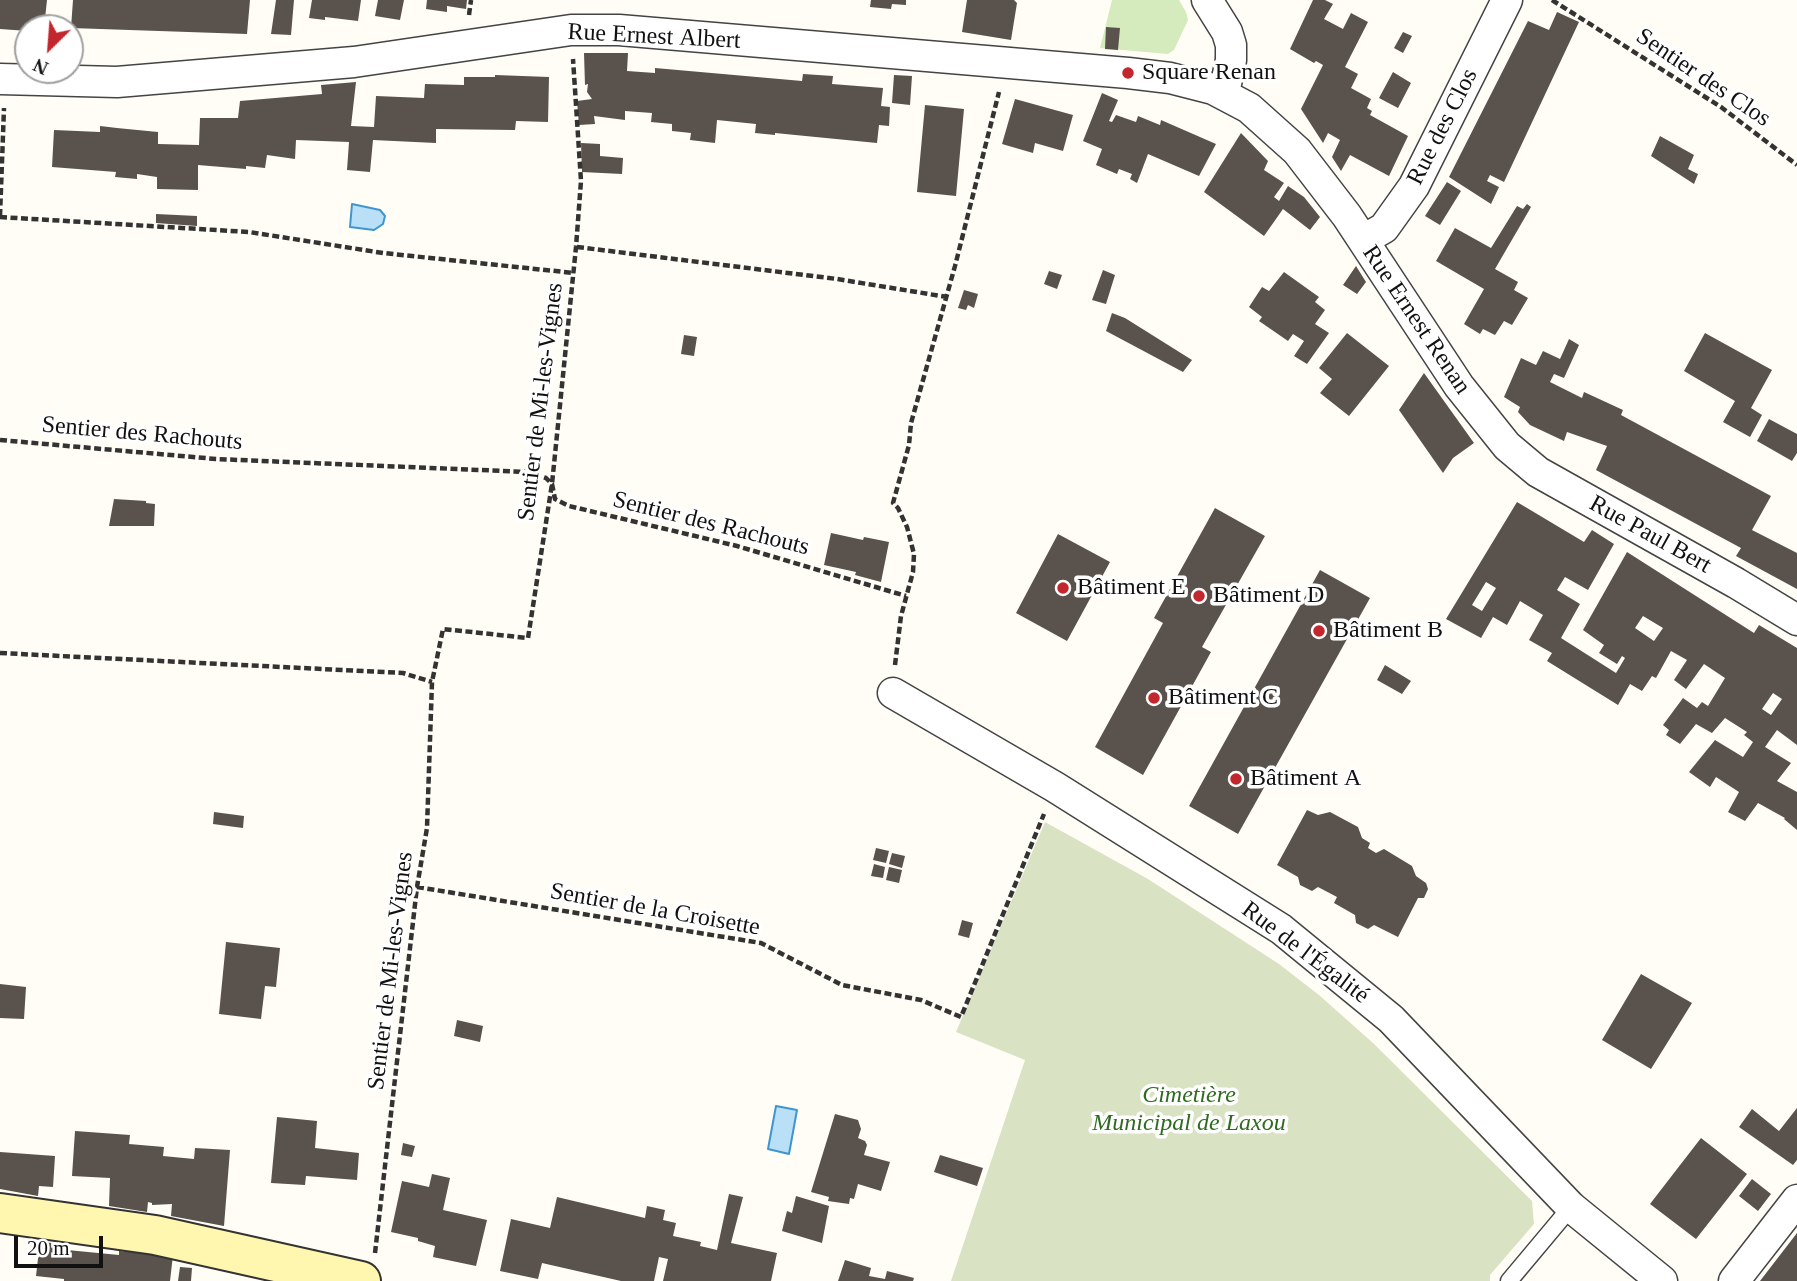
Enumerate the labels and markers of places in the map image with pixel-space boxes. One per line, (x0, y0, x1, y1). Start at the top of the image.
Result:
place label: Square Renan (1142, 59, 1276, 87)
marker: Square Renan (1120, 65, 1136, 81)
place label: Bâtiment E (1077, 574, 1186, 602)
marker: Bâtiment E (1055, 580, 1071, 596)
place label: Bâtiment D (1213, 582, 1324, 610)
marker: Bâtiment D (1191, 588, 1207, 604)
place label: Bâtiment B (1333, 617, 1443, 645)
marker: Bâtiment B (1311, 623, 1327, 639)
place label: Bâtiment C (1168, 684, 1278, 712)
marker: Bâtiment C (1146, 690, 1162, 706)
place label: Bâtiment A (1250, 765, 1361, 793)
marker: Bâtiment A (1228, 771, 1244, 787)

